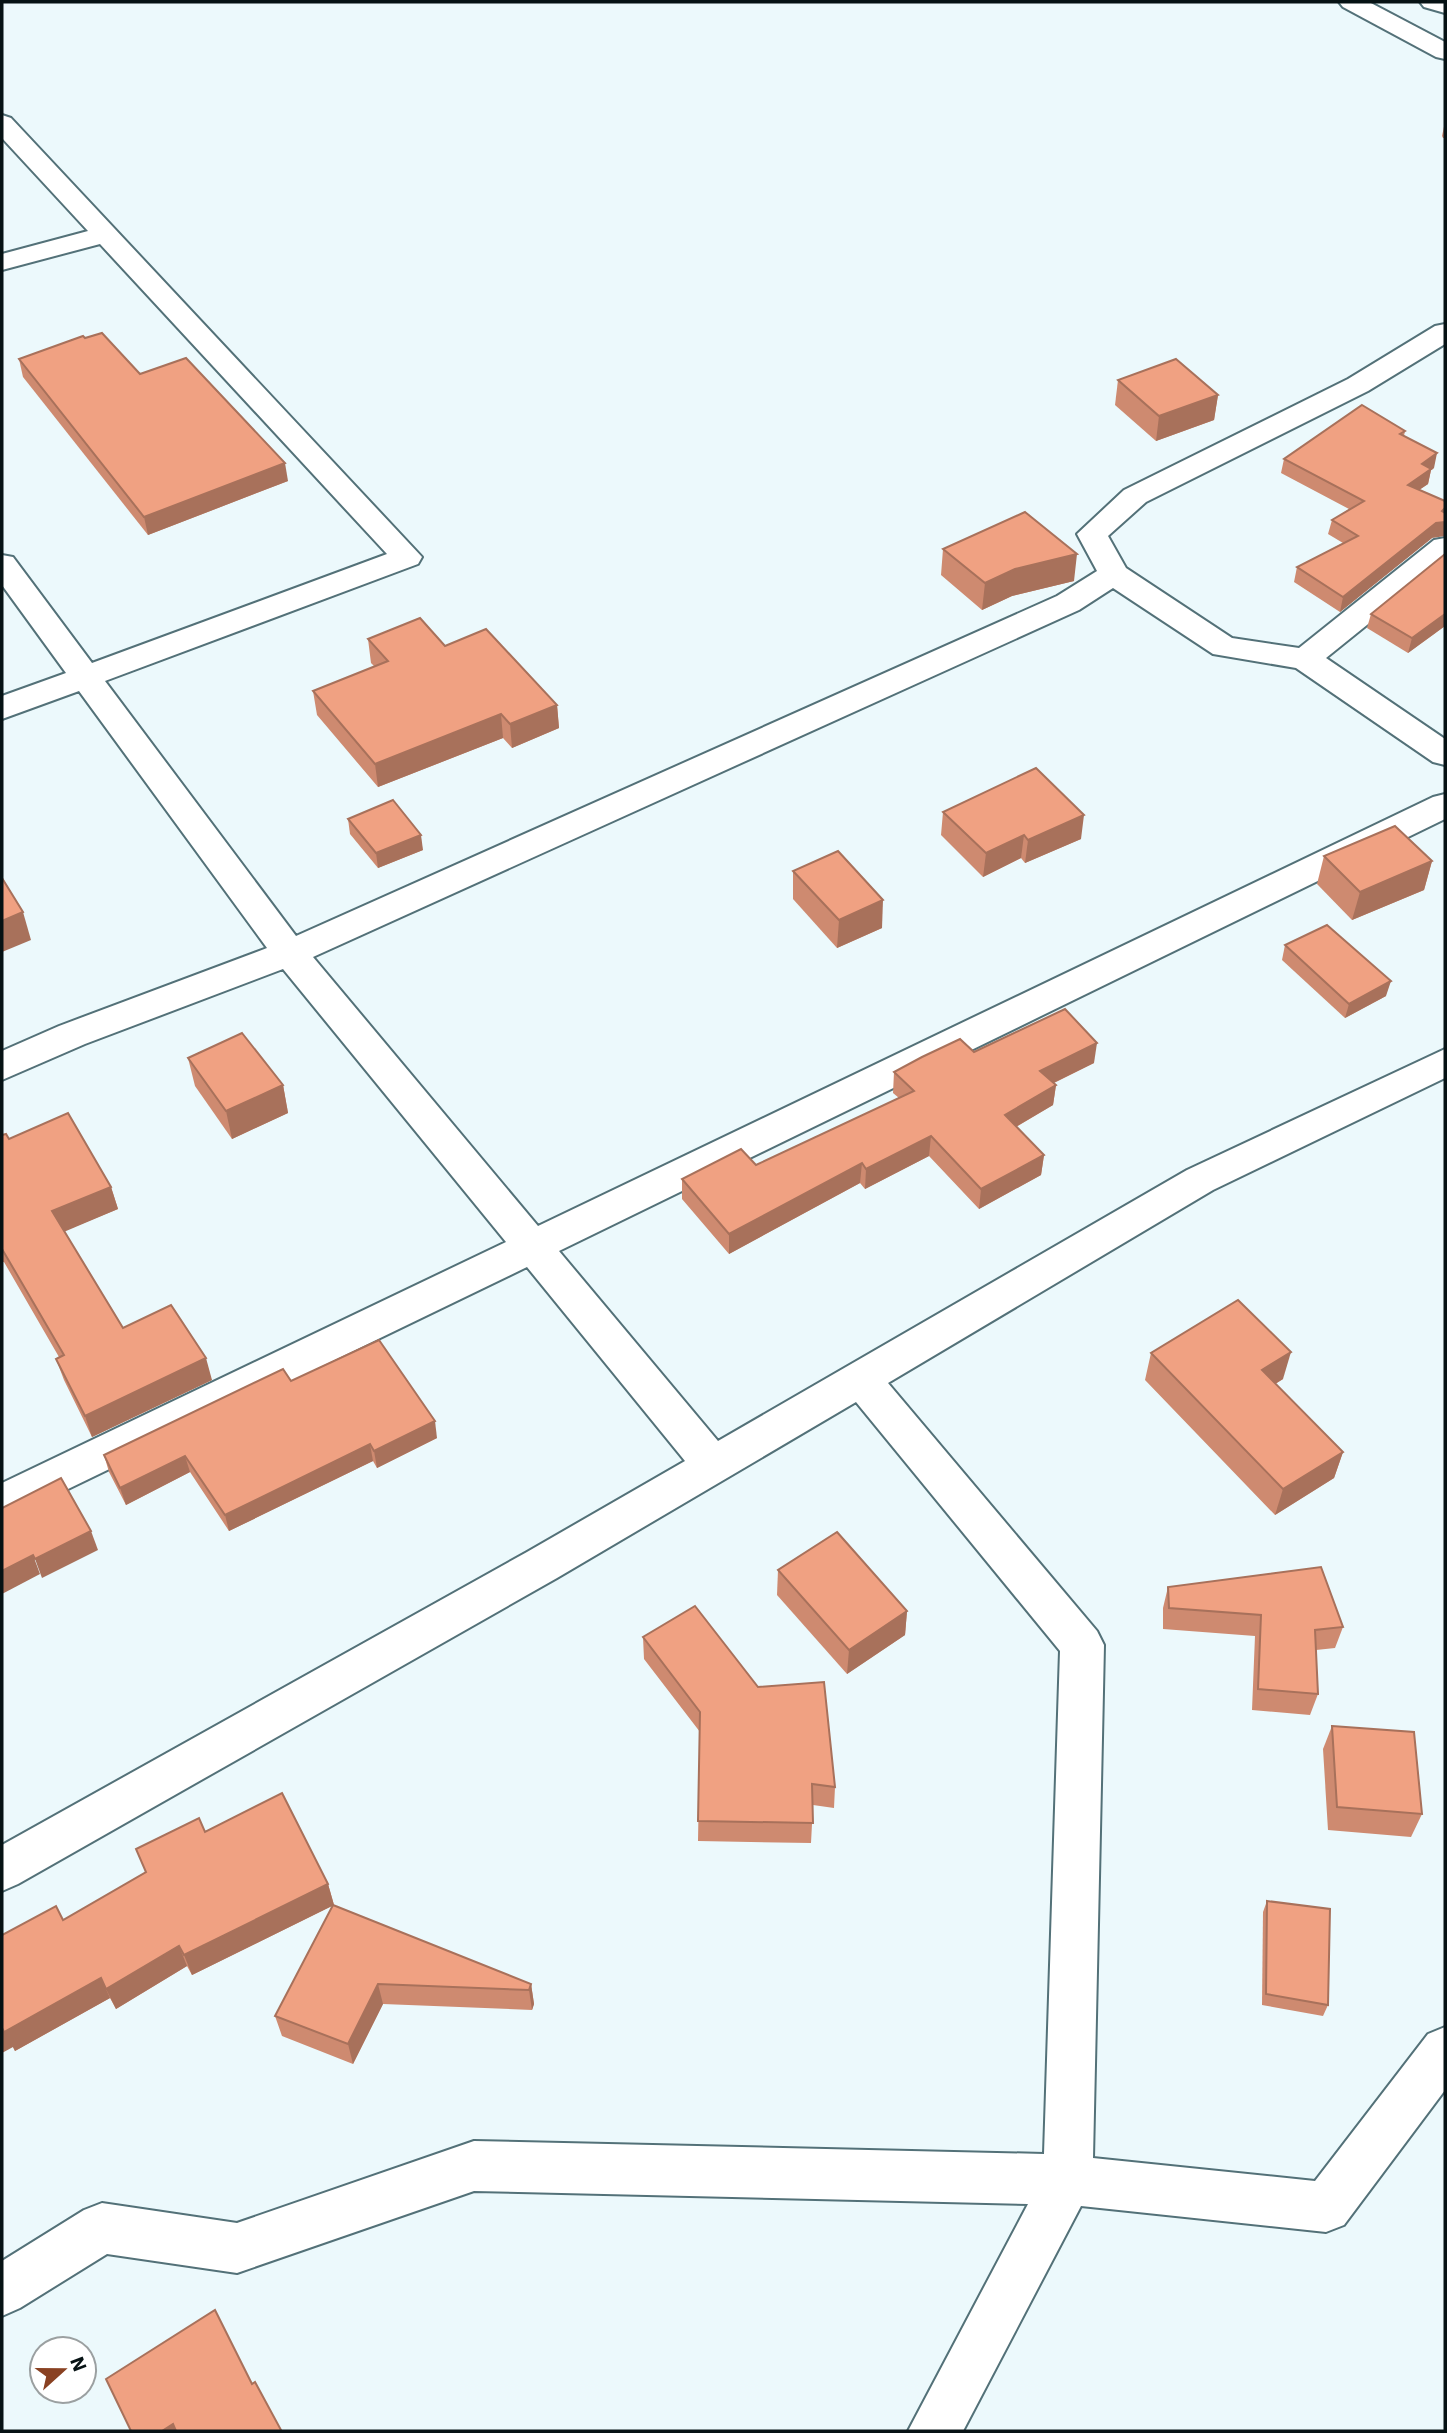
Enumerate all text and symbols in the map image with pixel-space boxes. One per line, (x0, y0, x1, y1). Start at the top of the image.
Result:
north arrow (28, 2335, 98, 2405)
text: N (65, 2353, 93, 2375)

